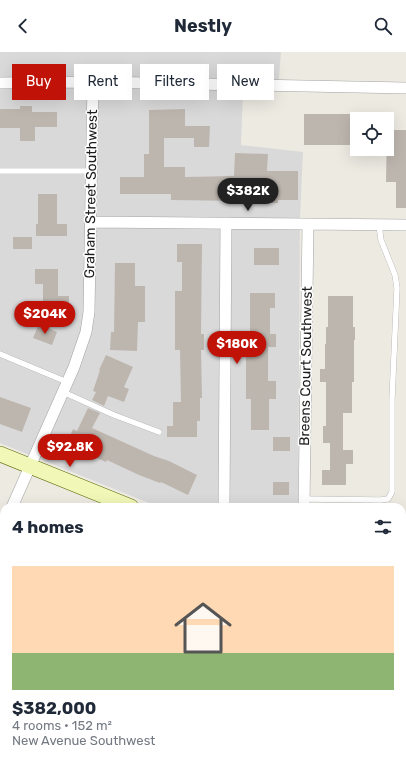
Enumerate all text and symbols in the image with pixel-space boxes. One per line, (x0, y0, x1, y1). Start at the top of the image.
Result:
icon: back (12, 15, 34, 37)
text: Nestly (174, 15, 232, 37)
icon: search (372, 15, 394, 37)
chip: Buy (12, 64, 66, 100)
chip: Rent (74, 64, 132, 100)
chip: Filters (140, 64, 209, 100)
chip: New (217, 64, 274, 100)
street label: Graham Street Southwest (81, 109, 101, 279)
map controls (350, 112, 394, 156)
button: locate (350, 112, 394, 156)
pin: $382K (220, 178, 276, 212)
text: $382K (226, 183, 270, 198)
street label: Breens Court Southwest (296, 285, 316, 446)
pin: $204K (17, 301, 73, 335)
text: $204K (23, 306, 67, 321)
pin: $180K (209, 331, 265, 365)
text: $180K (216, 336, 258, 351)
pin: $92.8K (37, 434, 103, 468)
text: $92.8K (47, 439, 93, 454)
icon: filters (372, 516, 394, 538)
text: 4 homes (12, 517, 84, 537)
icon: home (167, 592, 239, 664)
text: $382,000 (12, 698, 96, 718)
text: 4 rooms · 152 m² (12, 718, 112, 733)
text: New Avenue Southwest (12, 733, 155, 748)

